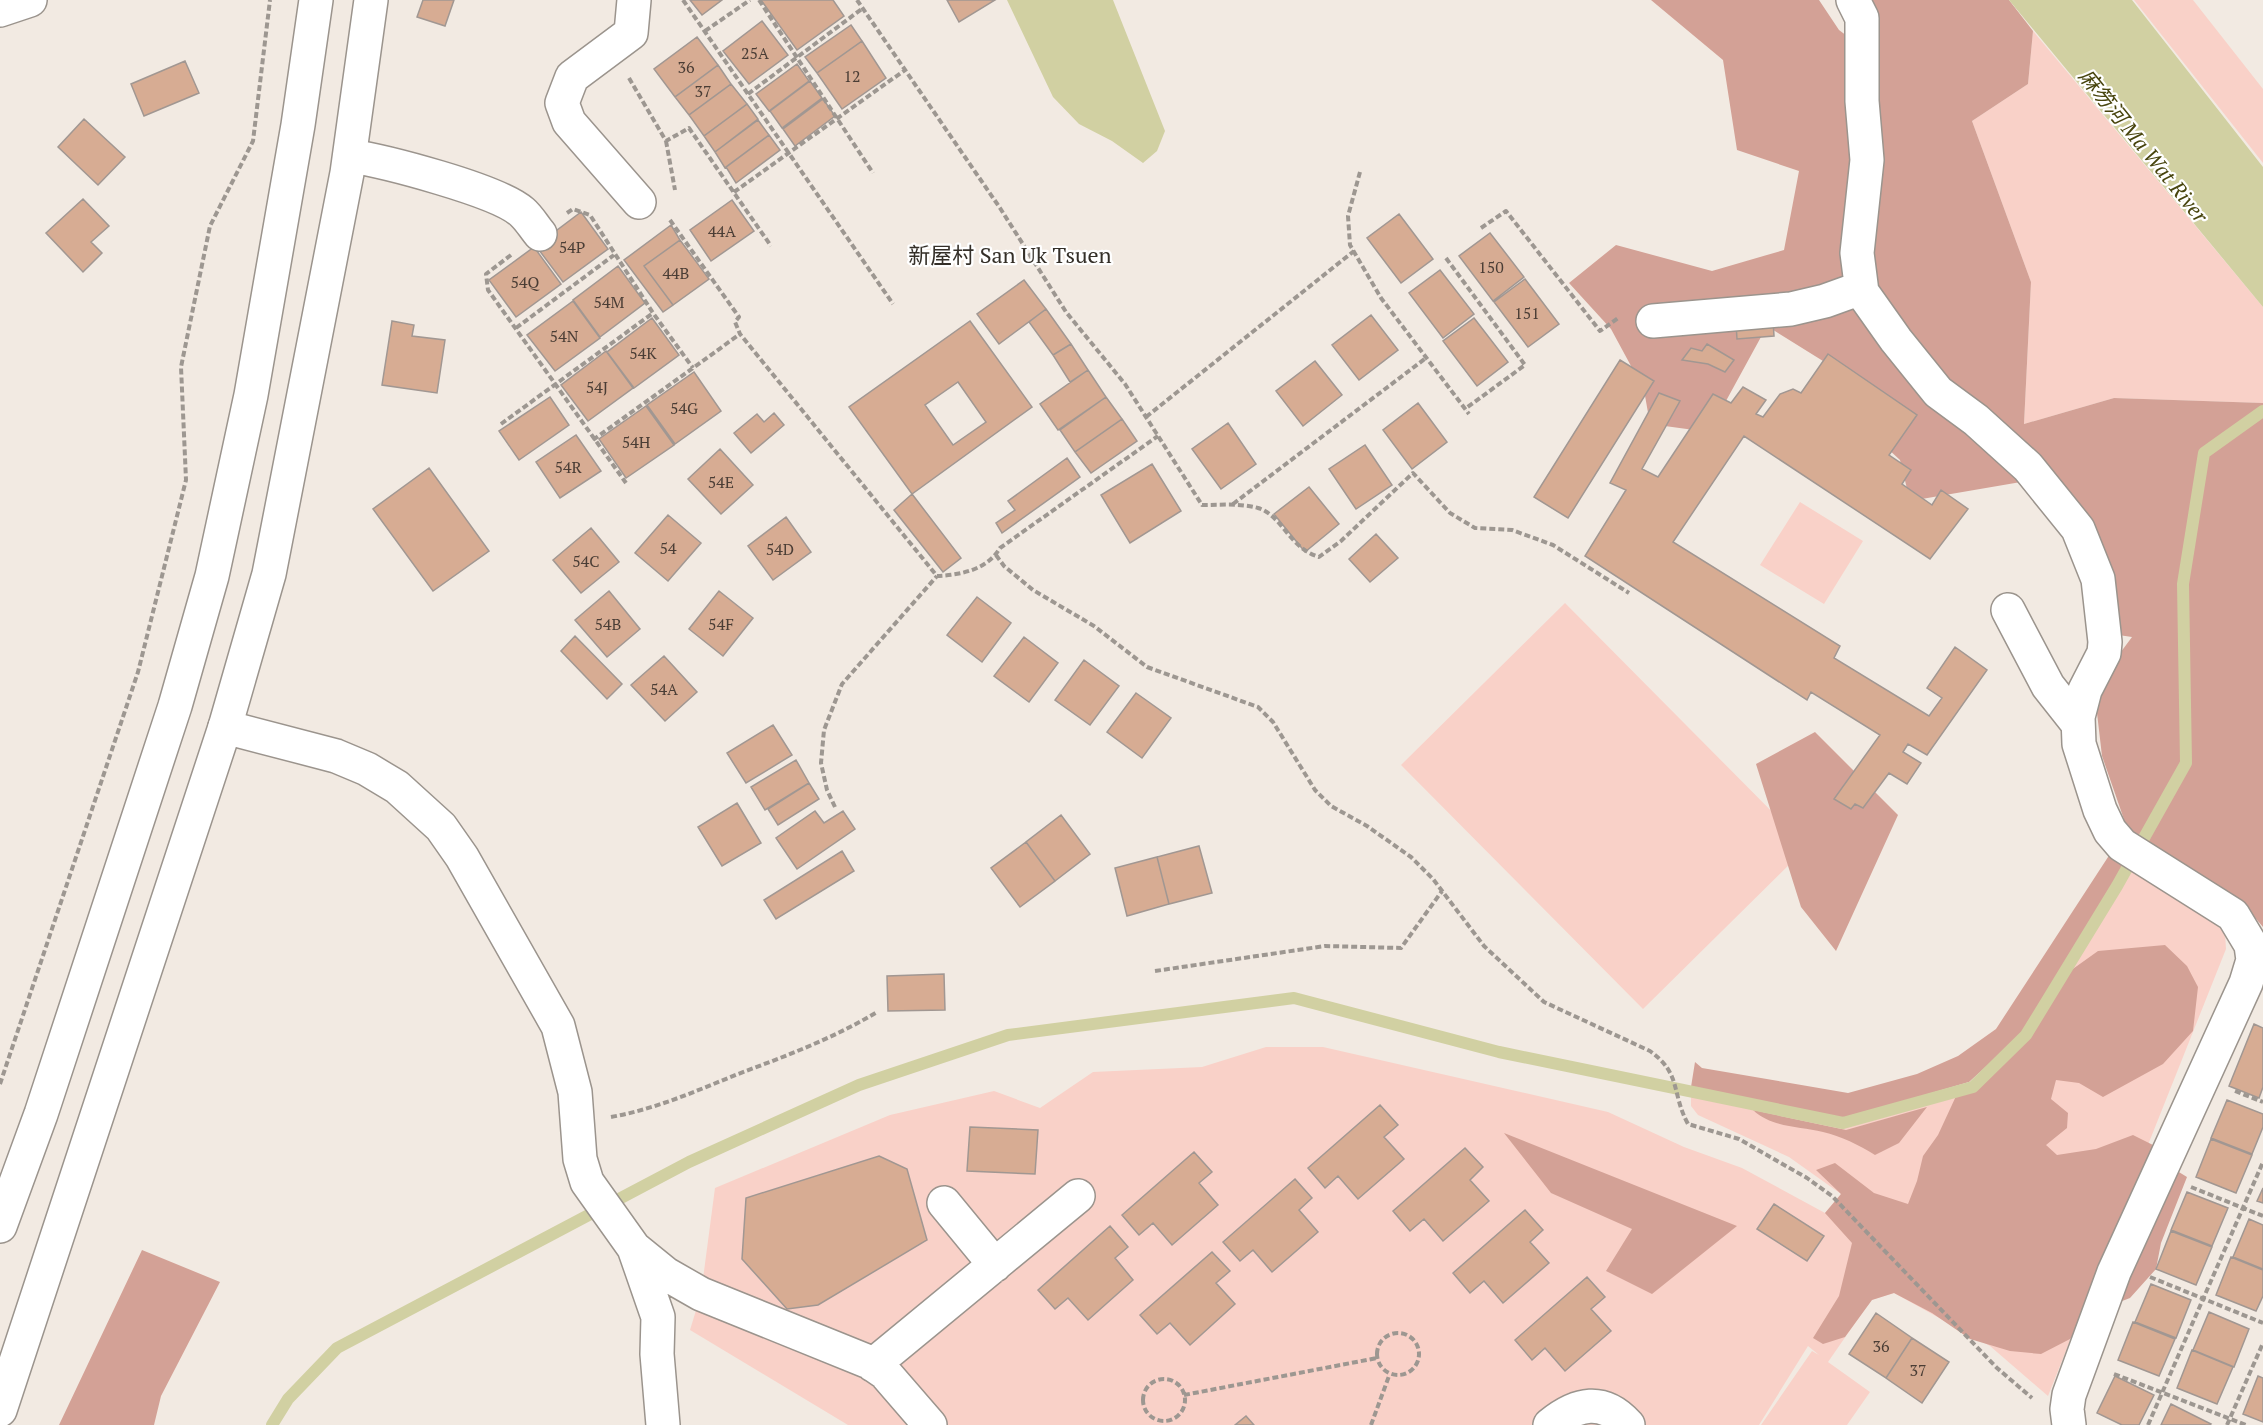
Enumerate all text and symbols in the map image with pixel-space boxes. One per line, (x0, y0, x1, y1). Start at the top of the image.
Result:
house number: 25A (741, 42, 769, 64)
house number: 36 (677, 56, 695, 78)
water label: 麻笏河 Ma Wat River (2073, 63, 2215, 229)
house number: 12 (843, 65, 861, 87)
house number: 37 (694, 80, 712, 102)
house number: 44A (708, 220, 736, 242)
house number: 54P (559, 236, 585, 258)
district label: 新屋村 San Uk Tsuen (908, 240, 1112, 269)
house number: 150 (1478, 256, 1504, 278)
house number: 44B (663, 262, 689, 284)
house number: 54Q (511, 271, 541, 293)
house number: 54M (594, 291, 625, 313)
house number: 151 (1514, 302, 1540, 324)
house number: 54N (550, 325, 579, 347)
house number: 54K (629, 342, 657, 364)
house number: 54J (586, 376, 608, 398)
house number: 54G (670, 397, 698, 419)
house number: 54H (622, 431, 651, 453)
house number: 54R (554, 456, 582, 478)
house number: 54E (708, 471, 734, 493)
house number: 54 (659, 537, 677, 559)
house number: 54D (766, 538, 794, 560)
house number: 54C (572, 550, 600, 572)
house number: 54B (595, 613, 621, 635)
house number: 54F (708, 613, 734, 635)
house number: 54A (650, 678, 678, 700)
house number: 36 (1872, 1335, 1890, 1357)
house number: 37 (1909, 1359, 1927, 1381)

